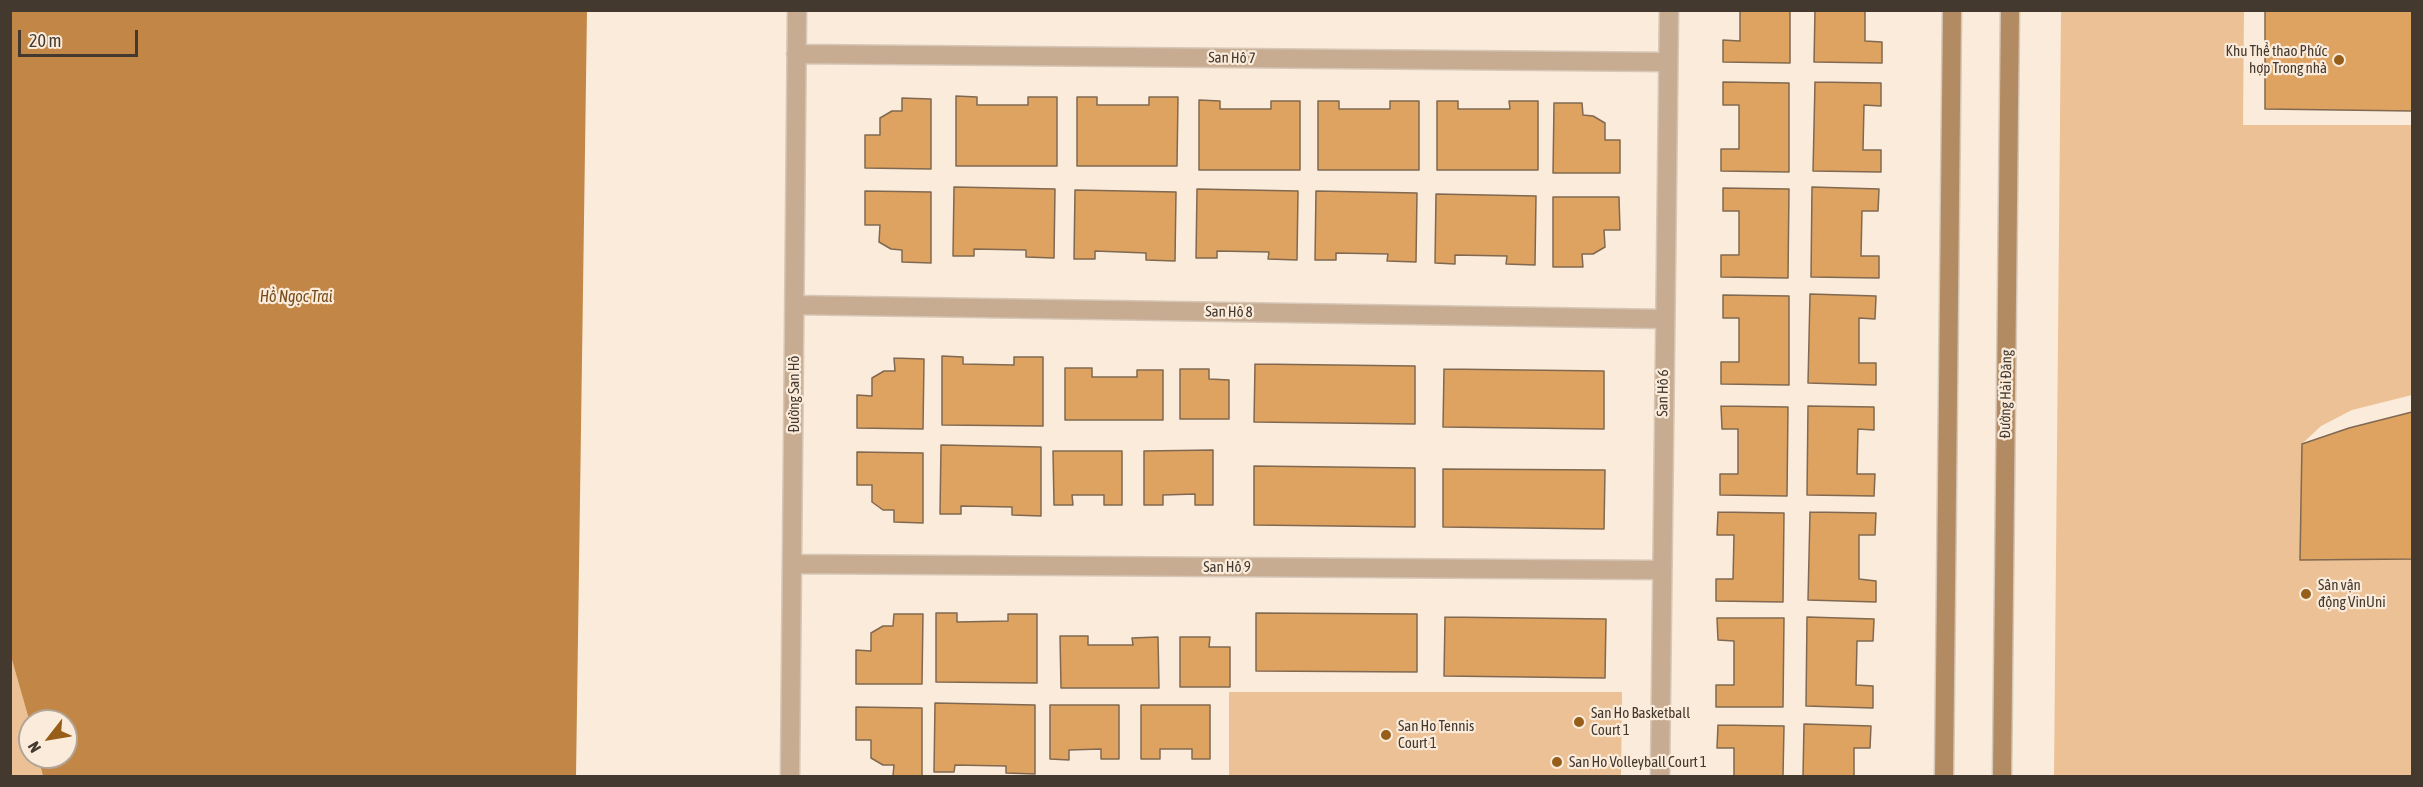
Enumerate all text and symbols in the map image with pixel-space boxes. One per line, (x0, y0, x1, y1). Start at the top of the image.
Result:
scale bar (21, 18, 141, 56)
text: 20 m (29, 30, 61, 51)
place label: Khu Thể thao Phức hợp Trong nhà (2226, 42, 2327, 77)
street label: San Hô 7 (1208, 49, 1256, 67)
marker: Khu Thể thao Phức hợp Trong nhà (2332, 53, 2346, 67)
water label: Hồ Ngọc Trai (260, 287, 332, 307)
street label: San Hô 8 (1205, 303, 1253, 321)
street label: Đường Hải Đăng (1996, 349, 2016, 439)
street label: Đường San Hô (785, 356, 803, 432)
street label: San Hô 6 (1654, 369, 1672, 417)
street label: San Hô 9 (1203, 558, 1251, 576)
place label: Sân vận động VinUni (2318, 576, 2386, 611)
marker: Sân vận động VinUni (2299, 587, 2313, 601)
place label: San Ho Basketball Court 1 (1591, 704, 1690, 739)
north arrow (18, 709, 78, 769)
marker: San Ho Basketball Court 1 (1572, 715, 1586, 729)
place label: San Ho Tennis Court 1 (1398, 717, 1474, 752)
marker: San Ho Tennis Court 1 (1379, 728, 1393, 742)
text: N (24, 739, 44, 756)
place label: San Ho Volleyball Court 1 (1569, 753, 1707, 771)
marker: San Ho Volleyball Court 1 (1550, 755, 1564, 769)

